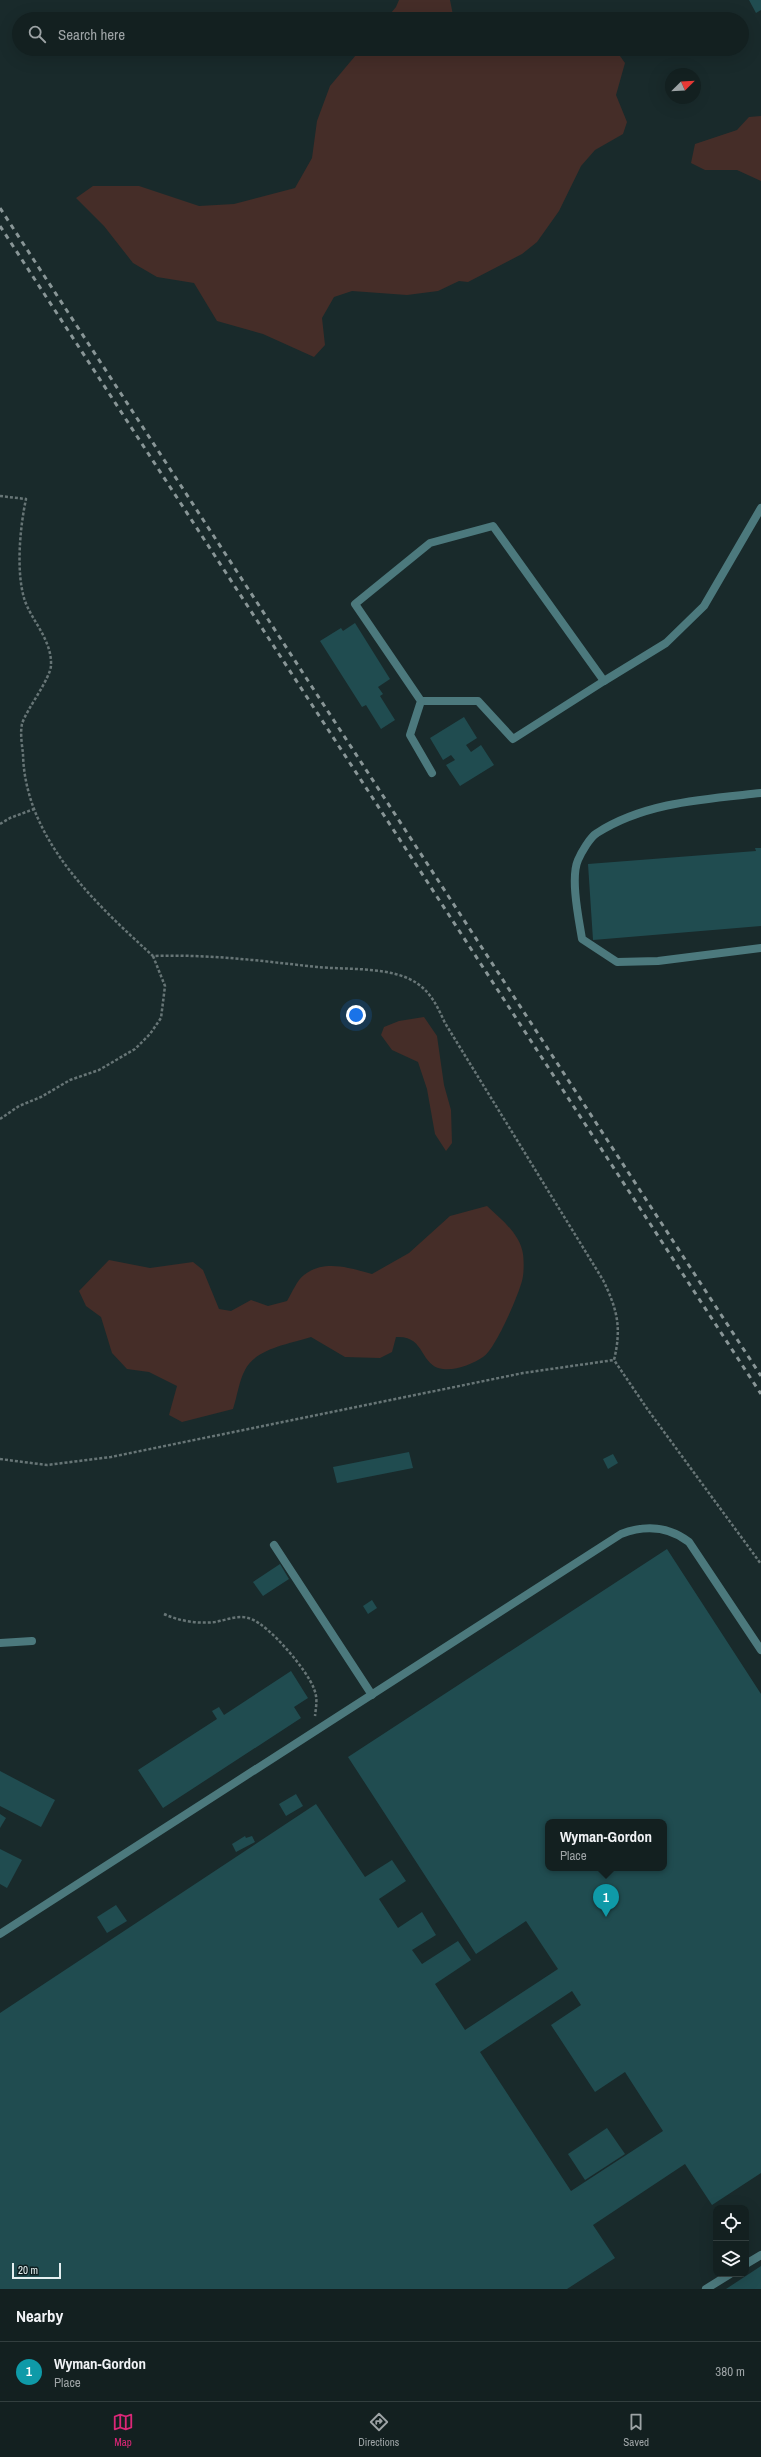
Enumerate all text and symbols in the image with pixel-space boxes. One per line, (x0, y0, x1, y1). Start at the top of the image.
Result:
search box (12, 12, 749, 56)
icon: search (26, 23, 48, 45)
text: Search here (58, 24, 125, 45)
north arrow (665, 68, 701, 104)
your location (346, 1005, 366, 1025)
popup (545, 1819, 667, 1871)
text: Wyman-Gordon (560, 1826, 652, 1847)
text: Place (560, 1847, 587, 1864)
pin: 1 (593, 1884, 619, 1917)
map controls (713, 2205, 749, 2277)
button: locate (713, 2205, 749, 2241)
button: layers (713, 2241, 749, 2277)
scale bar (12, 2261, 61, 2280)
text: 20 m (18, 2263, 38, 2277)
text: Nearby (16, 2304, 63, 2327)
text: Wyman-Gordon (54, 2353, 146, 2374)
text: 1 (26, 2363, 32, 2380)
text: 380 m (715, 2363, 745, 2380)
text: Place (54, 2374, 81, 2391)
tab: Map (112, 2411, 134, 2449)
tab: Directions (358, 2411, 399, 2449)
tab: Saved (623, 2411, 649, 2449)

